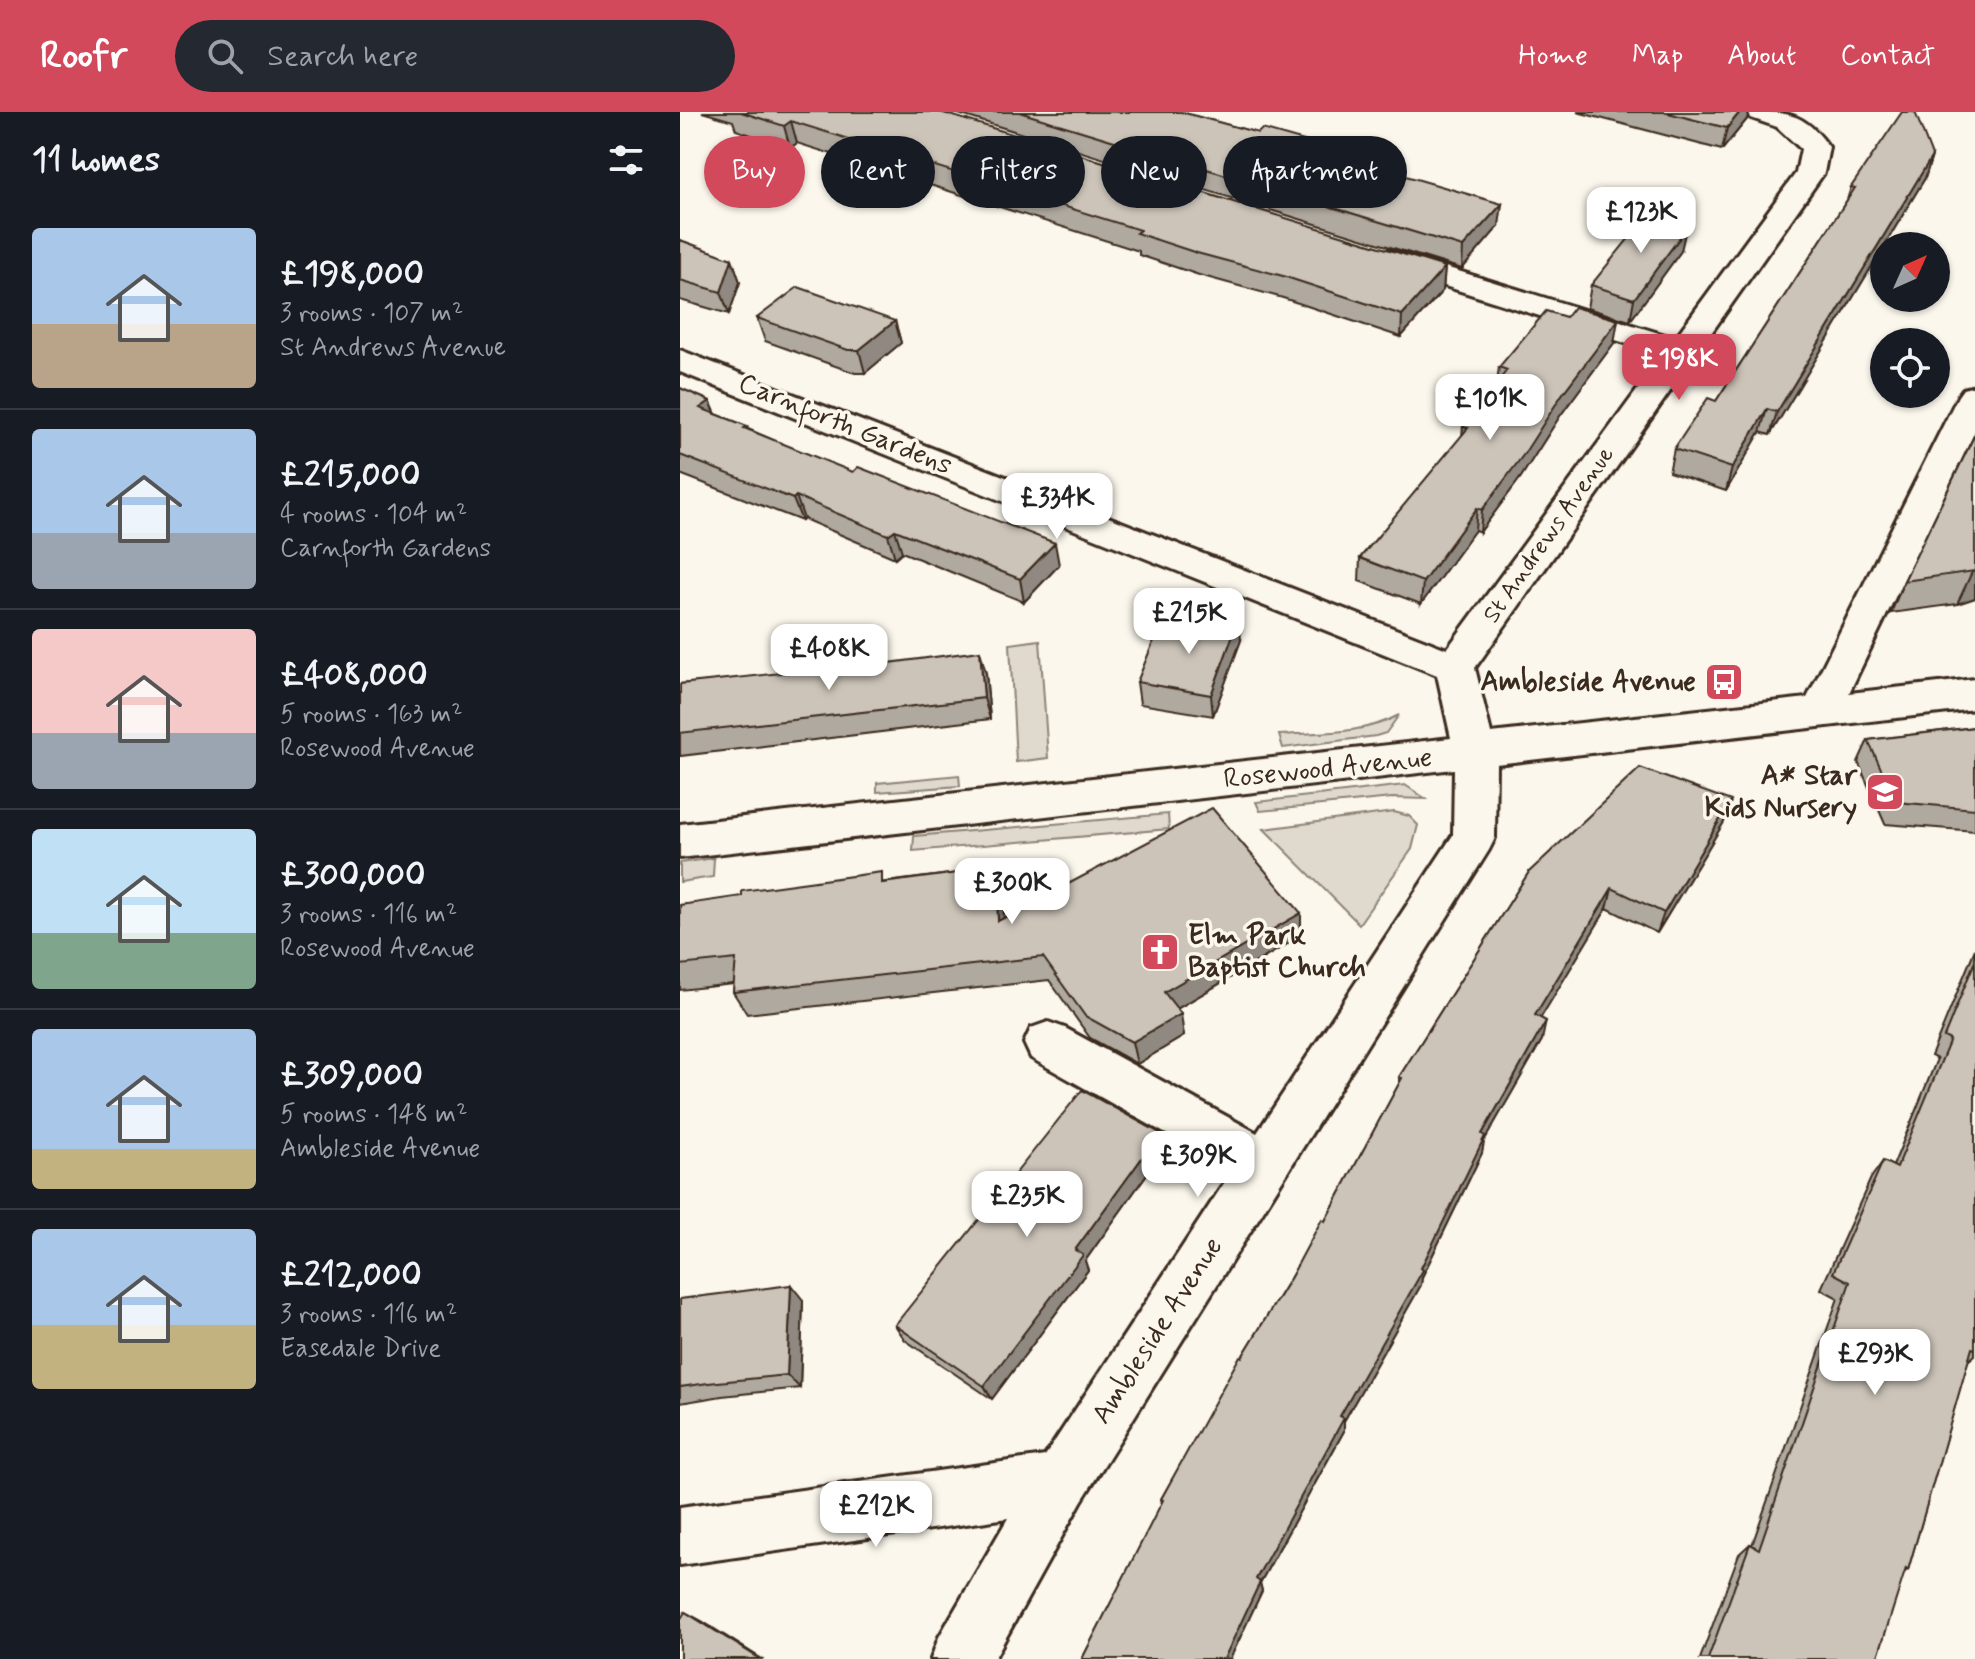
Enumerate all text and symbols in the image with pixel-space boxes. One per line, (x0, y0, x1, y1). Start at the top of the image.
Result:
search box (175, 20, 735, 92)
text: Roofr (40, 32, 127, 81)
icon: search (203, 34, 247, 78)
text: Search here (267, 37, 418, 76)
text: Home (1518, 38, 1588, 75)
text: Map (1632, 38, 1683, 75)
text: About (1727, 38, 1796, 75)
text: Contact (1840, 38, 1935, 75)
chip: Buy (704, 136, 805, 208)
chip: Rent (821, 136, 935, 208)
chip: Filters (951, 136, 1085, 208)
chip: New (1101, 136, 1207, 208)
chip: Apartment (1223, 136, 1407, 208)
text: 11 homes (32, 138, 160, 183)
icon: filters (604, 138, 648, 182)
pin: £123K (1585, 187, 1697, 255)
text: £123K (1605, 196, 1677, 230)
north arrow (1870, 232, 1950, 312)
map controls (1870, 232, 1950, 408)
text: £198,000 (280, 252, 424, 297)
icon: home (96, 260, 192, 356)
text: 3 rooms · 107 m² (280, 297, 463, 331)
button: locate (1870, 328, 1950, 408)
text: St Andrews Avenue (280, 331, 506, 365)
pin: £198K (1623, 334, 1735, 402)
text: £198K (1640, 343, 1718, 377)
street label: Carnforth Gardens (732, 365, 957, 487)
pin: £101K (1434, 374, 1546, 442)
text: £101K (1453, 383, 1527, 417)
street label: St Andrews Avenue (1476, 441, 1622, 629)
text: £215,000 (280, 453, 420, 498)
icon: home (96, 461, 192, 557)
pin: £334K (1001, 473, 1113, 541)
text: £334K (1020, 482, 1094, 516)
text: 4 rooms · 104 m² (280, 498, 467, 532)
text: Carnforth Gardens (280, 532, 491, 566)
pin: £215K (1133, 588, 1245, 656)
text: £215K (1152, 597, 1226, 631)
pin: £408K (773, 624, 885, 692)
text: £408K (789, 633, 869, 667)
text: £408,000 (280, 653, 428, 698)
icon: home (96, 661, 192, 757)
bus stop icon: Ambleside Avenue (1703, 661, 1745, 703)
place label: Ambleside Avenue (1480, 664, 1696, 701)
text: 5 rooms · 163 m² (280, 698, 463, 732)
text: Rosewood Avenue (280, 732, 475, 766)
street label: Rosewood Avenue (1222, 740, 1434, 798)
place label: A* Star Kids Nursery (1705, 758, 1858, 827)
school or university icon: A* Star Kids Nursery (1864, 771, 1906, 813)
text: £300,000 (280, 853, 425, 898)
pin: £300K (956, 858, 1068, 926)
icon: home (96, 861, 192, 957)
text: £300K (973, 867, 1051, 901)
text: 3 rooms · 116 m² (280, 898, 457, 932)
place label: Elm Park Baptist Church (1188, 918, 1366, 987)
church icon: Elm Park Baptist Church (1139, 931, 1181, 973)
text: Rosewood Avenue (280, 932, 475, 966)
text: £309,000 (280, 1053, 423, 1098)
icon: home (96, 1061, 192, 1157)
text: 5 rooms · 148 m² (280, 1098, 467, 1132)
pin: £309K (1142, 1131, 1254, 1199)
text: Ambleside Avenue (280, 1132, 480, 1166)
text: £309K (1160, 1140, 1236, 1174)
pin: £235K (971, 1171, 1083, 1239)
text: £235K (990, 1180, 1064, 1214)
street label: Ambleside Avenue (1084, 1231, 1232, 1431)
text: £212,000 (280, 1253, 422, 1298)
icon: home (96, 1261, 192, 1357)
text: 3 rooms · 116 m² (280, 1298, 457, 1332)
pin: £293K (1819, 1329, 1931, 1397)
text: Easedale Drive (280, 1332, 441, 1366)
text: £293K (1837, 1338, 1913, 1372)
pin: £212K (820, 1481, 932, 1549)
text: £212K (838, 1490, 914, 1524)

